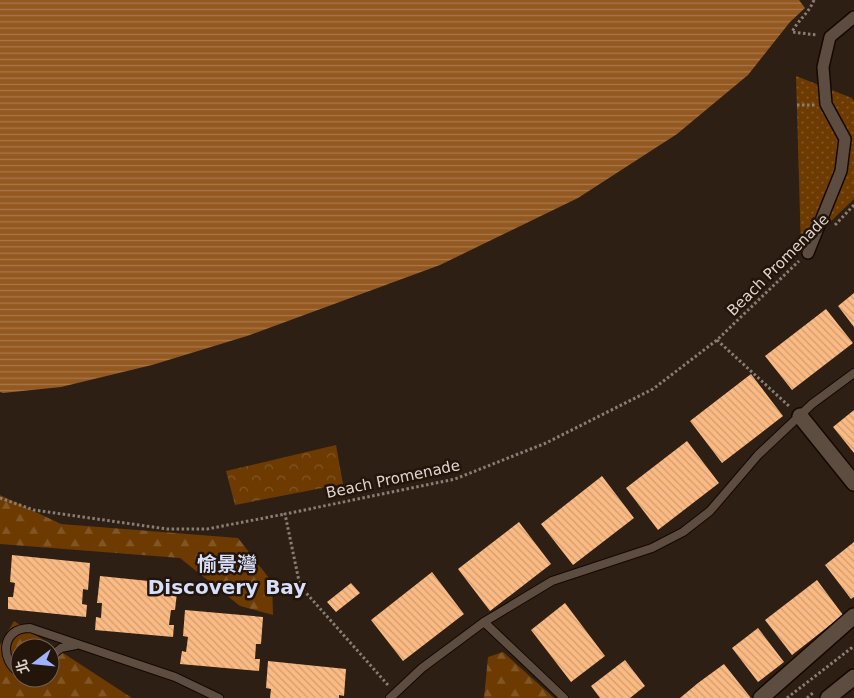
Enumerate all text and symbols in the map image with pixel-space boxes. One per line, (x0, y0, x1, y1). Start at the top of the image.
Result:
street label: Beach Promenade (723, 210, 833, 320)
street label: Beach Promenade (324, 456, 462, 502)
district label: 愉景灣 Discovery Bay (148, 552, 306, 599)
north arrow (10, 638, 60, 688)
text: 北 (13, 658, 32, 676)

